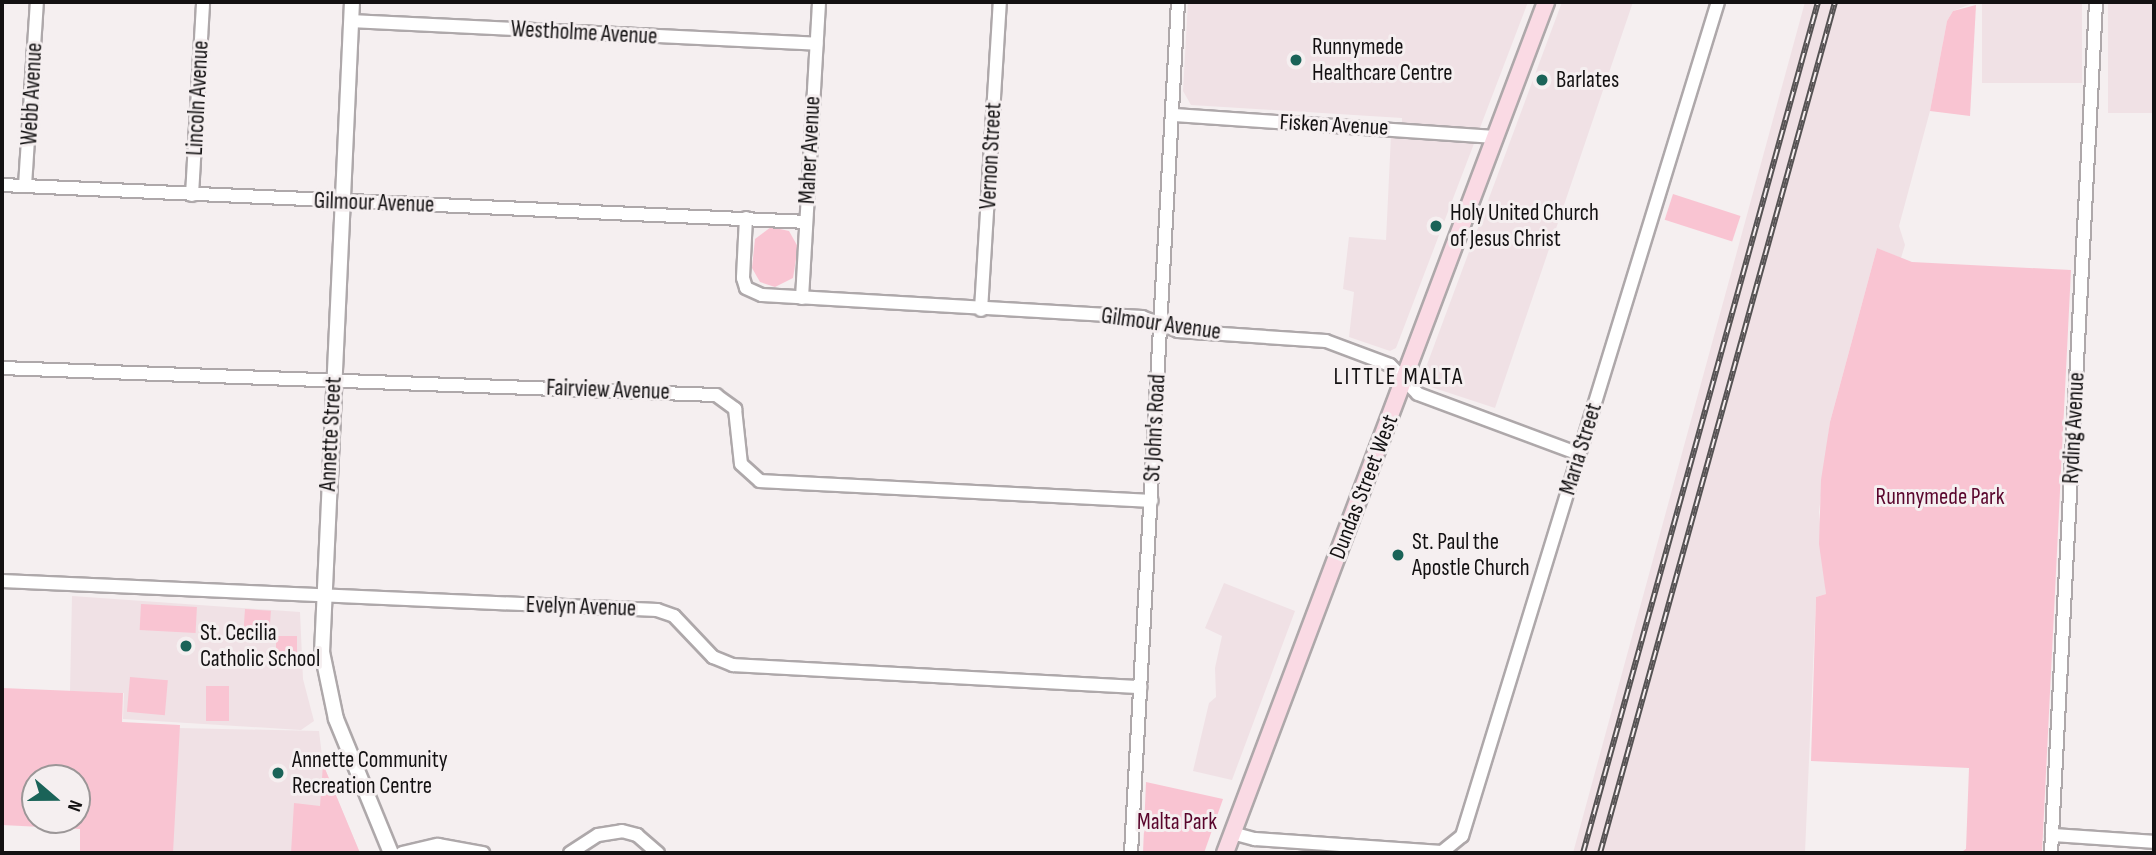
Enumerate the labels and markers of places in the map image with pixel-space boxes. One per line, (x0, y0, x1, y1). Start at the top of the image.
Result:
place label: Runnymede Healthcare Centre (1312, 33, 1453, 87)
marker: Runnymede Healthcare Centre (1286, 50, 1306, 70)
place label: Barlates (1556, 66, 1619, 94)
marker: Barlates (1534, 72, 1550, 88)
place label: Holy United Church of Jesus Christ (1450, 199, 1599, 253)
marker: Holy United Church of Jesus Christ (1428, 218, 1444, 234)
place label: St. Paul the Apostle Church (1412, 528, 1530, 582)
marker: St. Paul the Apostle Church (1390, 547, 1406, 563)
place label: St. Cecilia Catholic School (200, 619, 320, 673)
marker: St. Cecilia Catholic School (178, 638, 194, 654)
place label: Annette Community Recreation Centre (292, 746, 448, 800)
marker: Annette Community Recreation Centre (270, 765, 286, 781)

